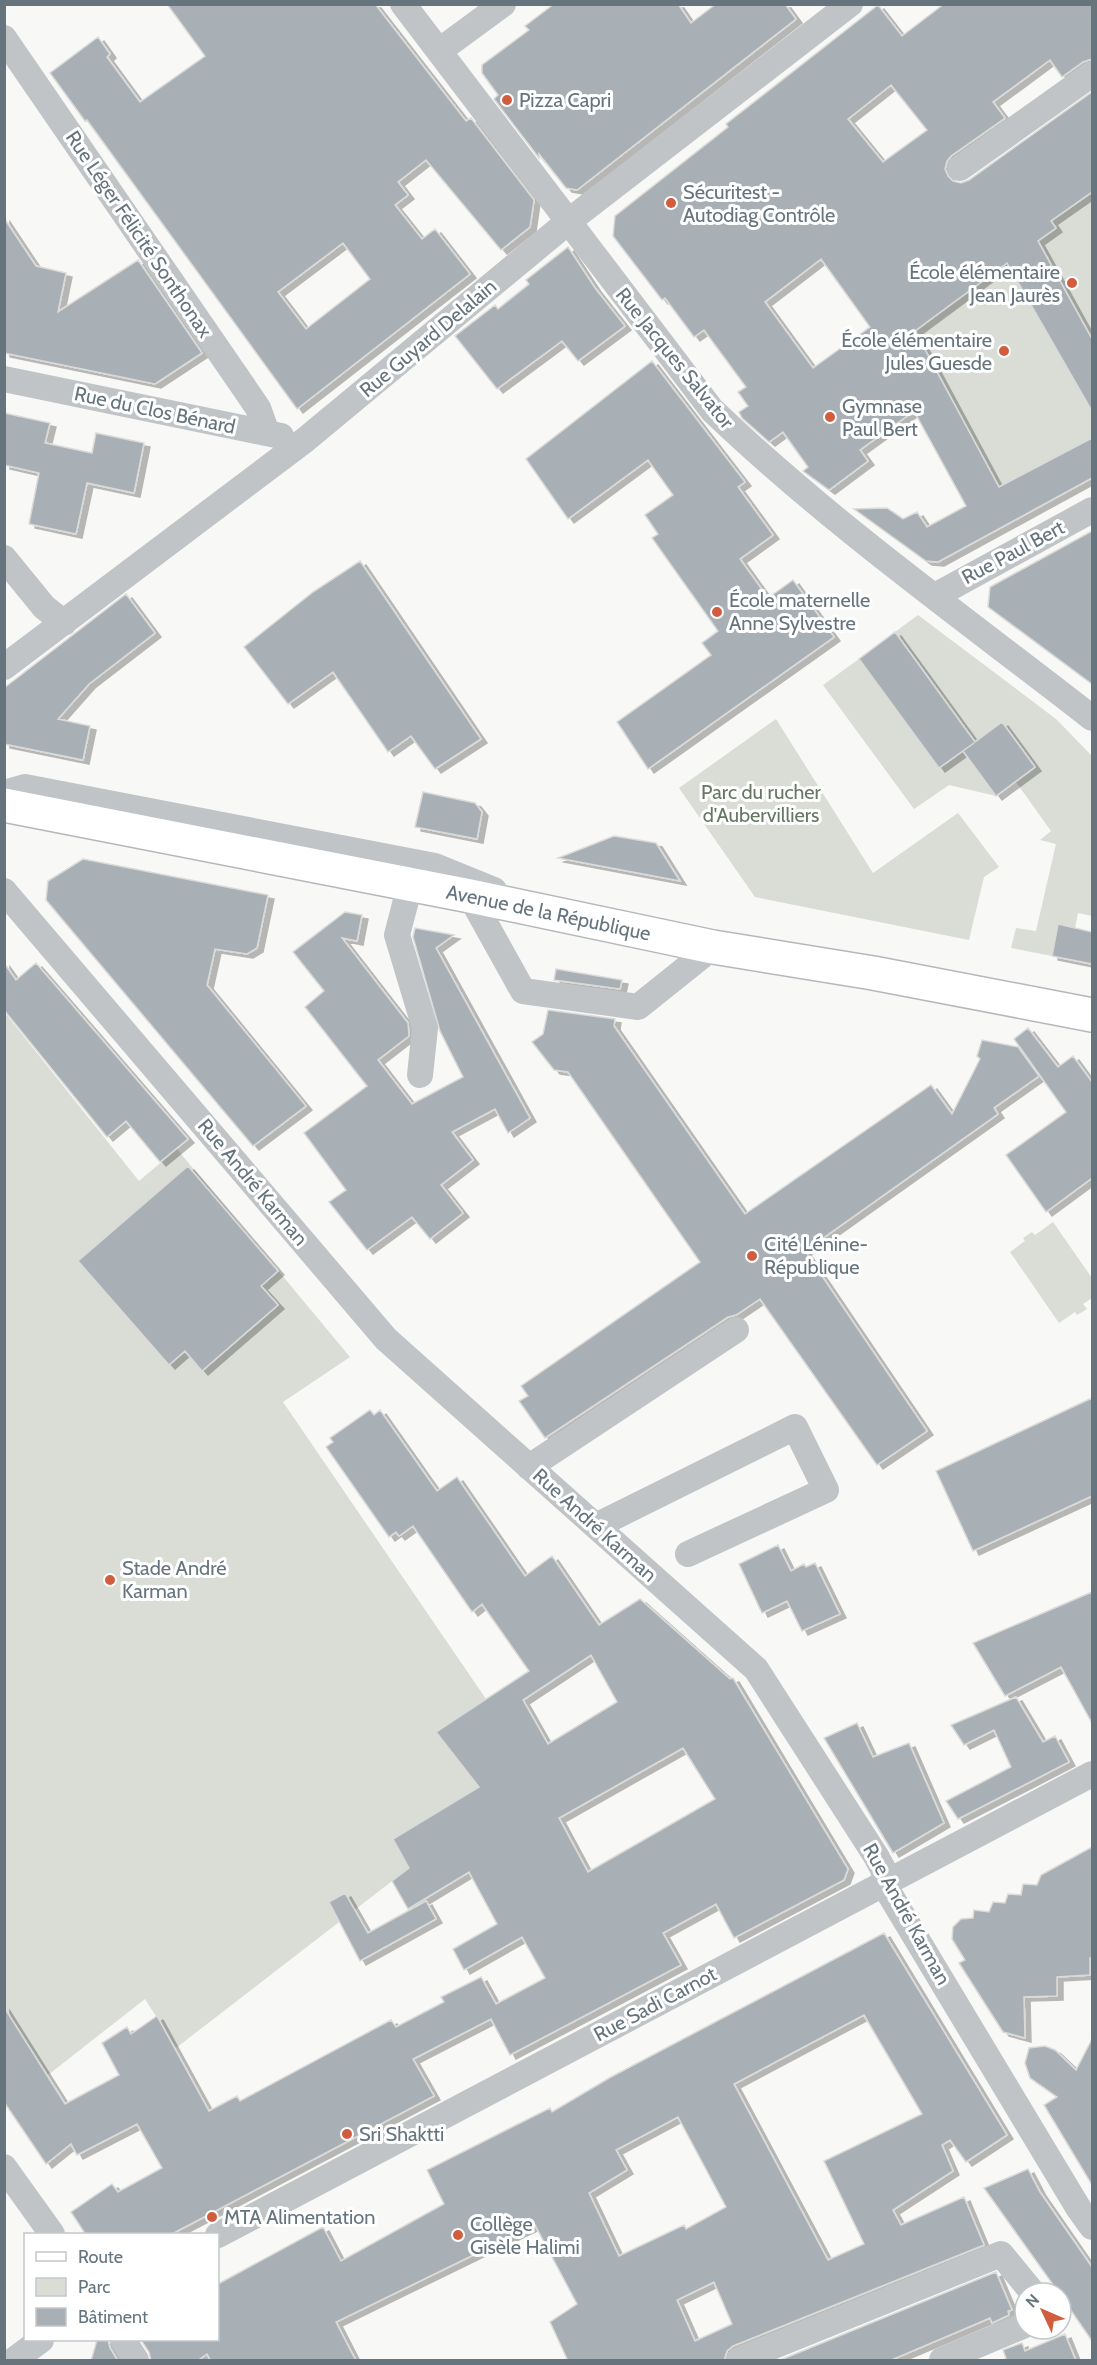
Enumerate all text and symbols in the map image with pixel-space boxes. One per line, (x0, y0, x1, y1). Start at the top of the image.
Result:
place label: Pizza Capri (519, 88, 611, 112)
marker: Pizza Capri (500, 93, 514, 107)
street label: Rue Léger Félicité Sonthonax (61, 126, 218, 342)
place label: Sécuritest - Autodiag Contrôle (683, 180, 835, 227)
marker: Sécuritest - Autodiag Contrôle (664, 196, 678, 210)
place label: École élémentaire Jean Jaurès (909, 260, 1060, 307)
street label: Rue Guyard Delalain (355, 274, 501, 402)
marker: École élémentaire Jean Jaurès (1065, 276, 1079, 290)
street label: Rue Jacques Salvator (611, 283, 740, 434)
place label: École élémentaire Jules Guesde (841, 328, 992, 375)
marker: École élémentaire Jules Guesde (997, 344, 1011, 358)
street label: Rue du Clos Bénard (72, 381, 238, 439)
place label: Gymnase Paul Bert (842, 394, 922, 441)
marker: Gymnase Paul Bert (823, 410, 837, 424)
street label: Rue Paul Bert (958, 515, 1069, 589)
place label: École maternelle Anne Sylvestre (729, 588, 870, 635)
marker: École maternelle Anne Sylvestre (710, 605, 724, 619)
park label: Parc du rucher d'Aubervilliers (701, 780, 822, 827)
street label: Avenue de la République (444, 880, 653, 946)
street label: Rue André Karman (193, 1114, 313, 1250)
place label: Cité Lénine- République (764, 1232, 868, 1279)
marker: Cité Lénine- République (745, 1249, 759, 1263)
street label: Rue André Karman (528, 1463, 662, 1587)
place label: Stade André Karman (122, 1556, 226, 1603)
marker: Stade André Karman (103, 1573, 117, 1587)
street label: Rue André Karman (858, 1839, 956, 1989)
street label: Rue Sadi Carnot (590, 1962, 721, 2046)
place label: Sri Shaktti (359, 2122, 444, 2146)
marker: Sri Shaktti (340, 2127, 354, 2141)
place label: MTA Alimentation (224, 2205, 375, 2229)
marker: MTA Alimentation (205, 2210, 219, 2224)
place label: Collège Gisèle Halimi (470, 2212, 580, 2259)
marker: Collège Gisèle Halimi (451, 2228, 465, 2242)
legend (24, 2233, 219, 2341)
text: Route (78, 2246, 123, 2268)
text: Parc (78, 2276, 110, 2298)
north arrow (1013, 2281, 1073, 2341)
text: N (1022, 2290, 1043, 2312)
text: Bâtiment (78, 2306, 148, 2328)

